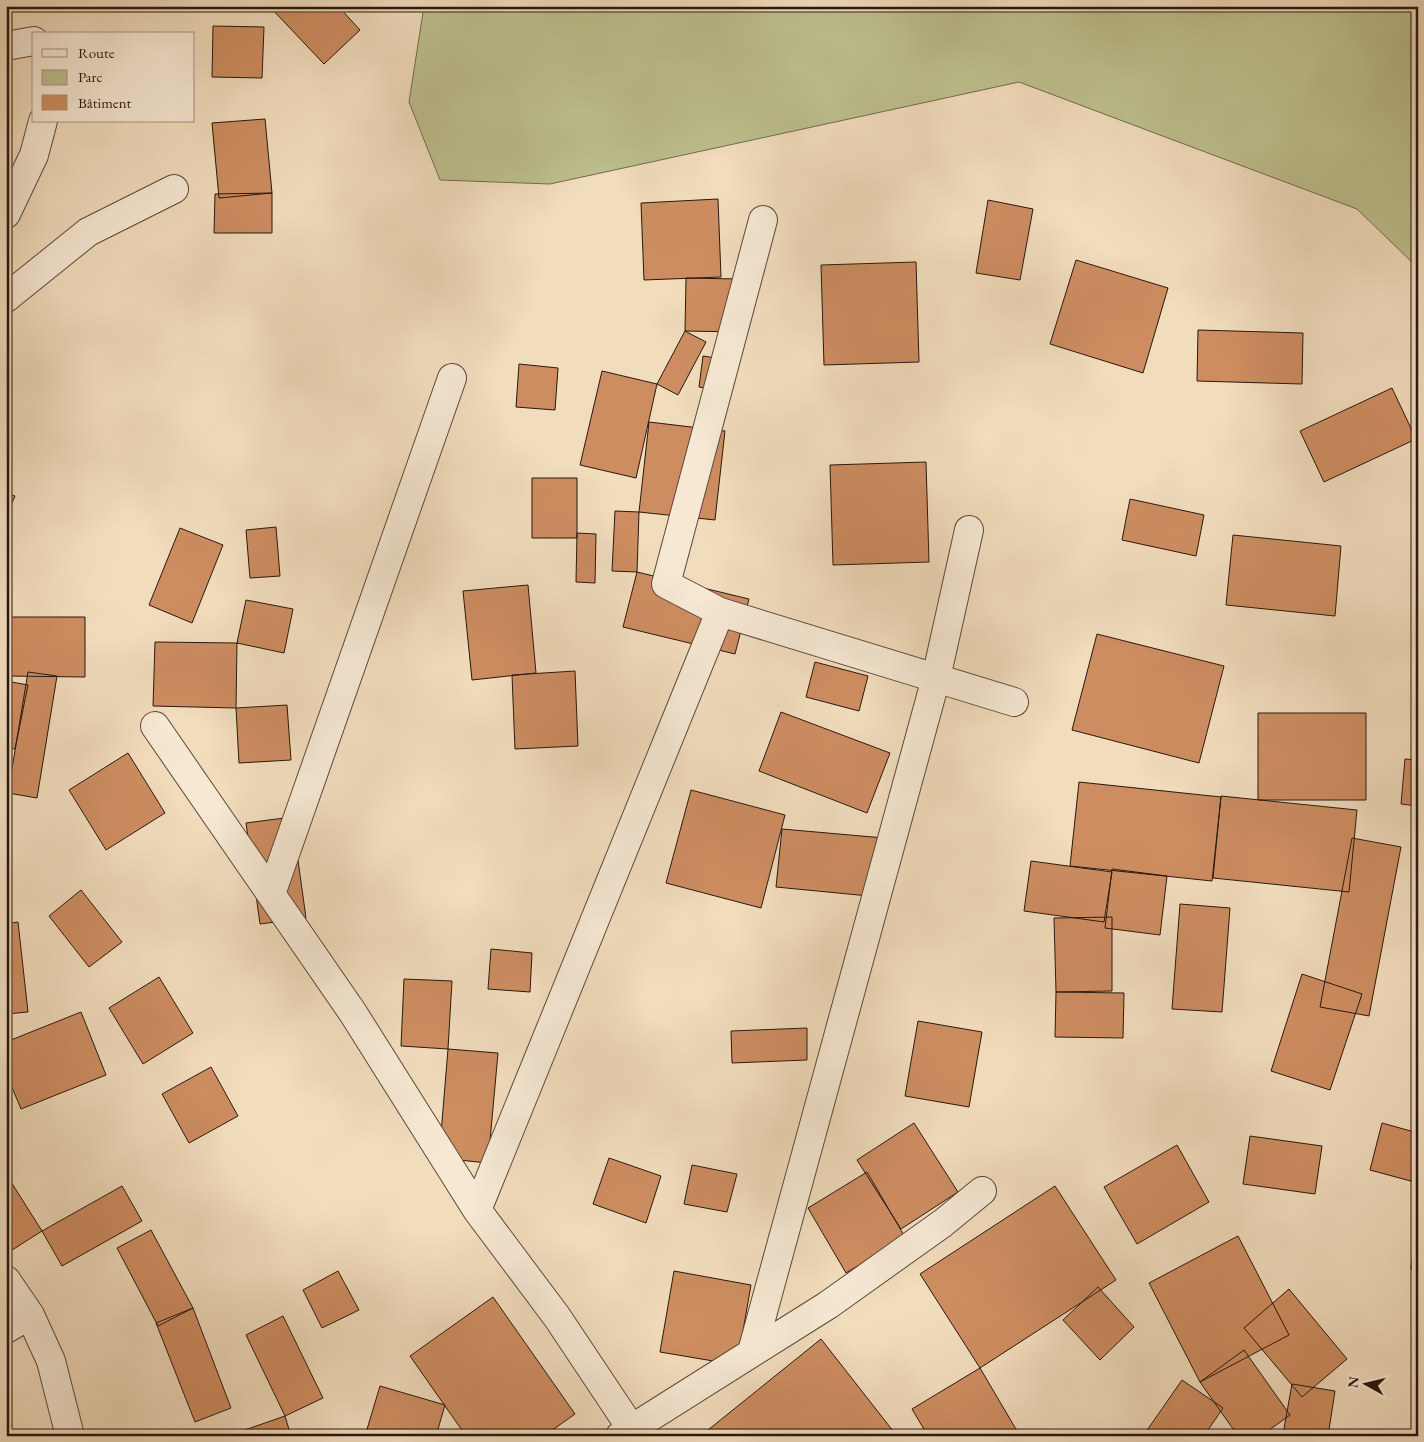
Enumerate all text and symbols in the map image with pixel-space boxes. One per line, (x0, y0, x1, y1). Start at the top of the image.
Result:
legend (32, 32, 195, 122)
text: Route (78, 43, 115, 62)
text: Parc (78, 67, 103, 86)
text: Bâtiment (78, 93, 132, 112)
north arrow (1342, 1360, 1392, 1410)
text: N (1343, 1375, 1363, 1389)

